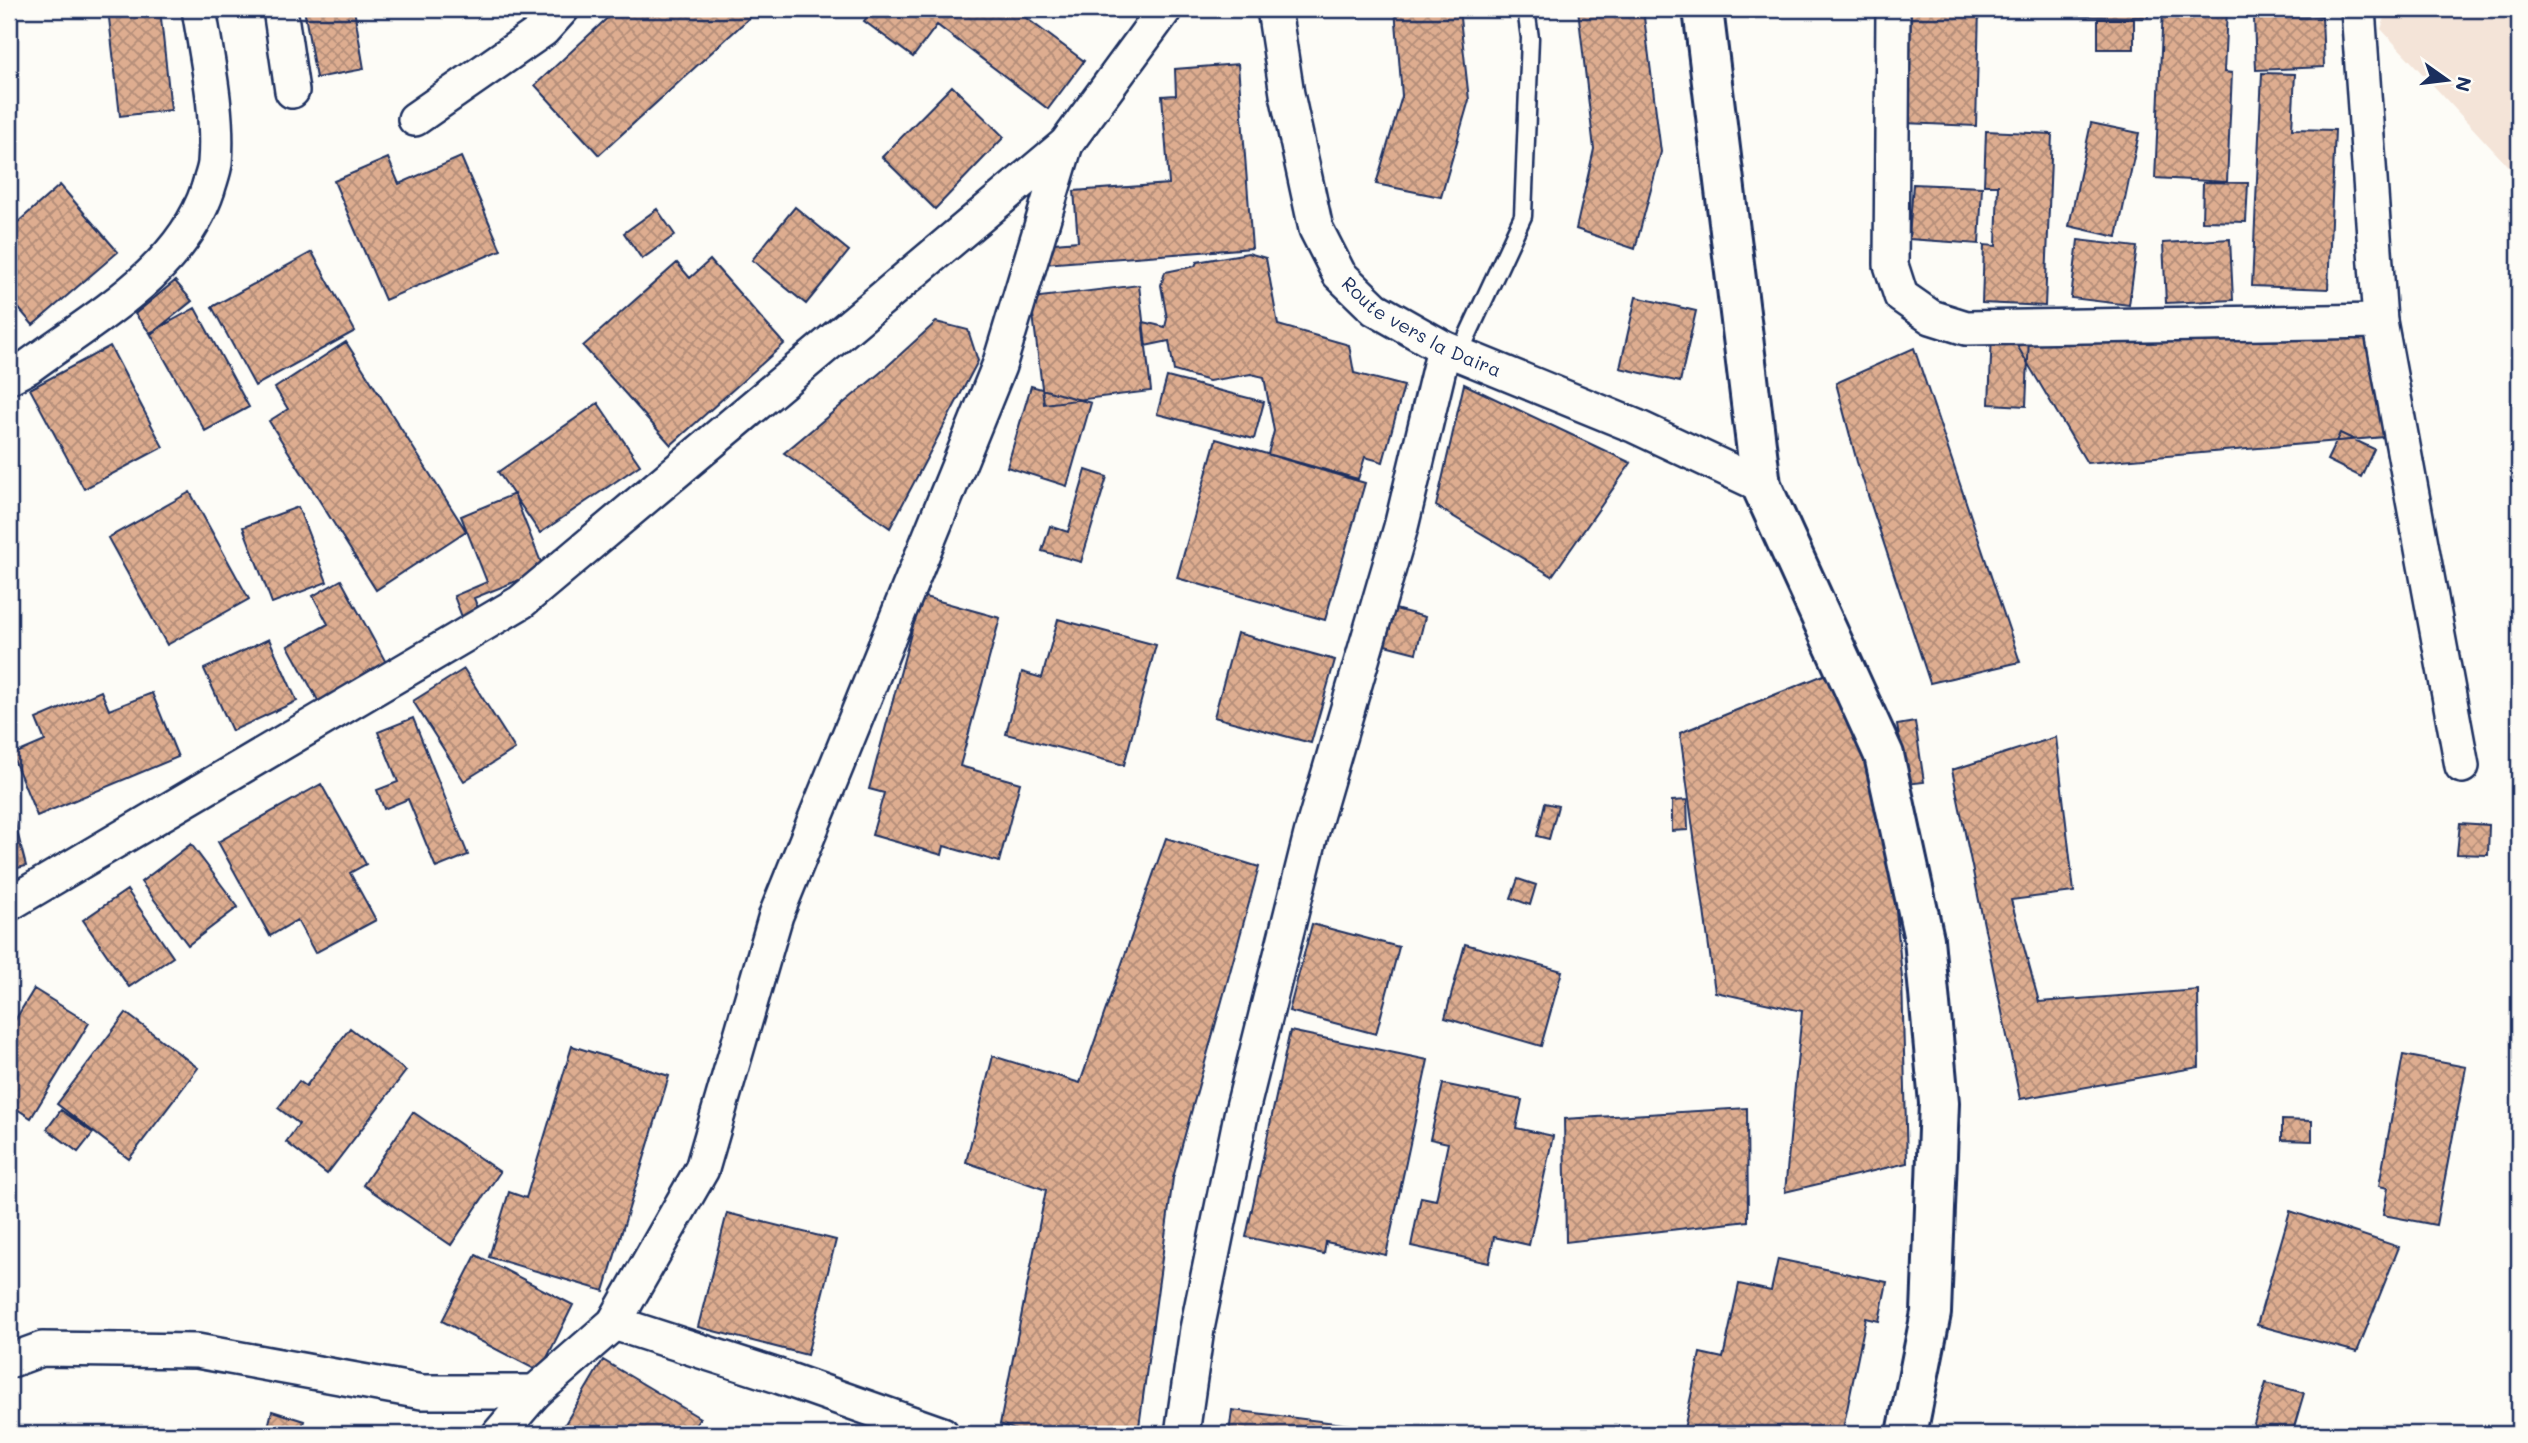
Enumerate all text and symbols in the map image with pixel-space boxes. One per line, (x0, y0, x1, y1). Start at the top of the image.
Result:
north arrow (2412, 46, 2482, 116)
text: N (2450, 74, 2478, 94)
street label: Route vers la Daira (1337, 271, 1505, 382)

